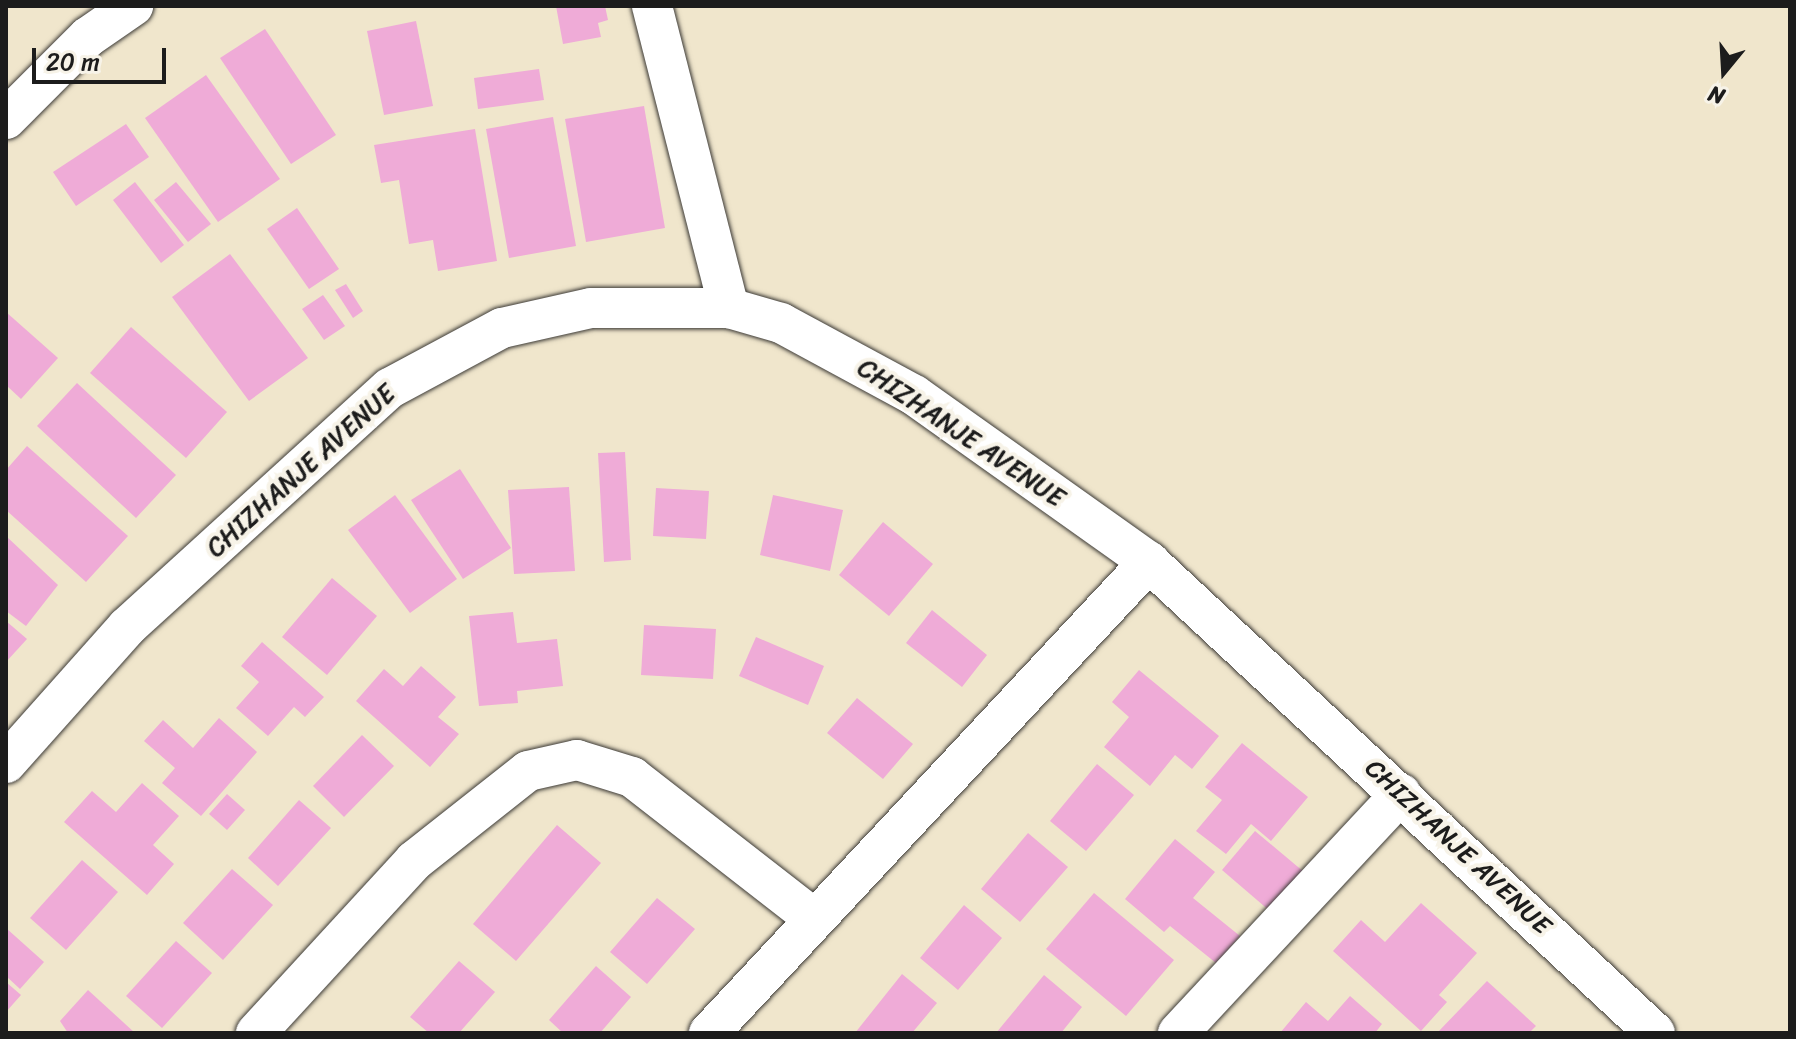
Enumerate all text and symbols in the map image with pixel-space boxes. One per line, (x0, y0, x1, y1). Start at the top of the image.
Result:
scale bar (36, 32, 170, 82)
north arrow (1684, 32, 1764, 112)
text: 20 m (46, 41, 100, 83)
text: N (1703, 74, 1730, 116)
street label: CHIZHANJE AVENUE (852, 352, 1070, 514)
street label: CHIZHANJE AVENUE (200, 378, 402, 564)
street label: CHIZHANJE AVENUE (1358, 753, 1558, 941)

